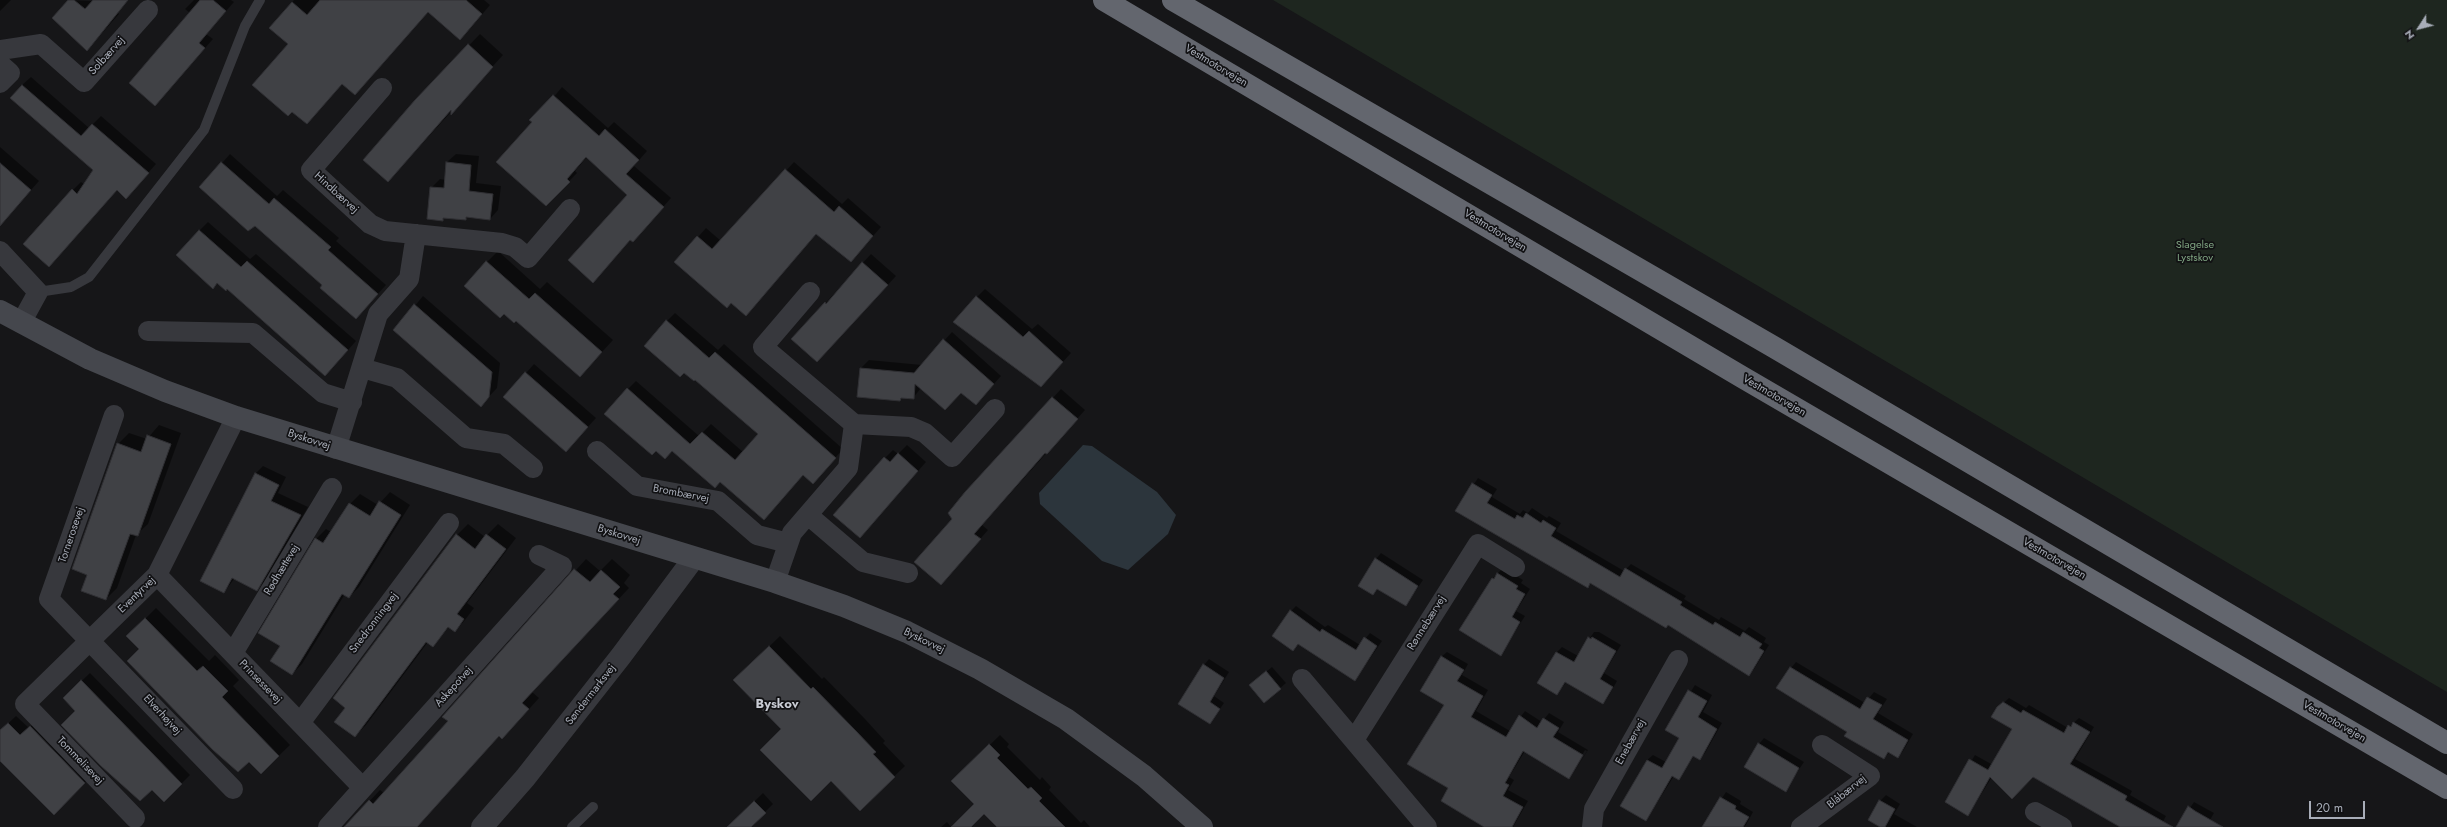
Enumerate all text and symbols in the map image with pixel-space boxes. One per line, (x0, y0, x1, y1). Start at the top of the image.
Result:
north arrow (2399, 8, 2439, 48)
text: N (2400, 27, 2418, 43)
street label: Solbærvej (86, 34, 128, 78)
street label: Vestmotorvejen (1182, 42, 1250, 90)
street label: Hindbærvej (311, 170, 361, 216)
street label: Vestmotorvejen (1461, 207, 1529, 255)
park label: Slagelse Lystskov (2176, 238, 2214, 264)
street label: Vestmotorvejen (1740, 373, 1808, 419)
street label: Byskovvej (286, 427, 332, 453)
street label: Brombærvej (652, 482, 710, 506)
street label: Tornerosevej (56, 505, 88, 565)
street label: Byskovvej (596, 522, 642, 548)
street label: Vestmotorvejen (2020, 536, 2088, 582)
street label: Rødhættevej (262, 542, 302, 598)
street label: Eventyrvej (116, 574, 158, 616)
street label: Snedronningvej (347, 590, 401, 656)
street label: Rønnebærvej (1405, 593, 1449, 653)
street label: Byskovvej (901, 625, 947, 657)
street label: Prinsessevej (236, 657, 284, 707)
street label: Søndermarksvej (563, 662, 619, 728)
street label: Askepotvej (432, 664, 476, 710)
street label: Elverhøjvej (140, 692, 184, 738)
district label: Byskov (756, 697, 798, 713)
street label: Vestmotorvejen (2300, 699, 2368, 745)
street label: Enebærvej (1613, 717, 1649, 767)
street label: Tommelisevej (54, 734, 106, 788)
street label: Blåbærvej (1825, 772, 1869, 812)
scale bar (2311, 793, 2367, 819)
text: 20 m (2316, 799, 2343, 817)

